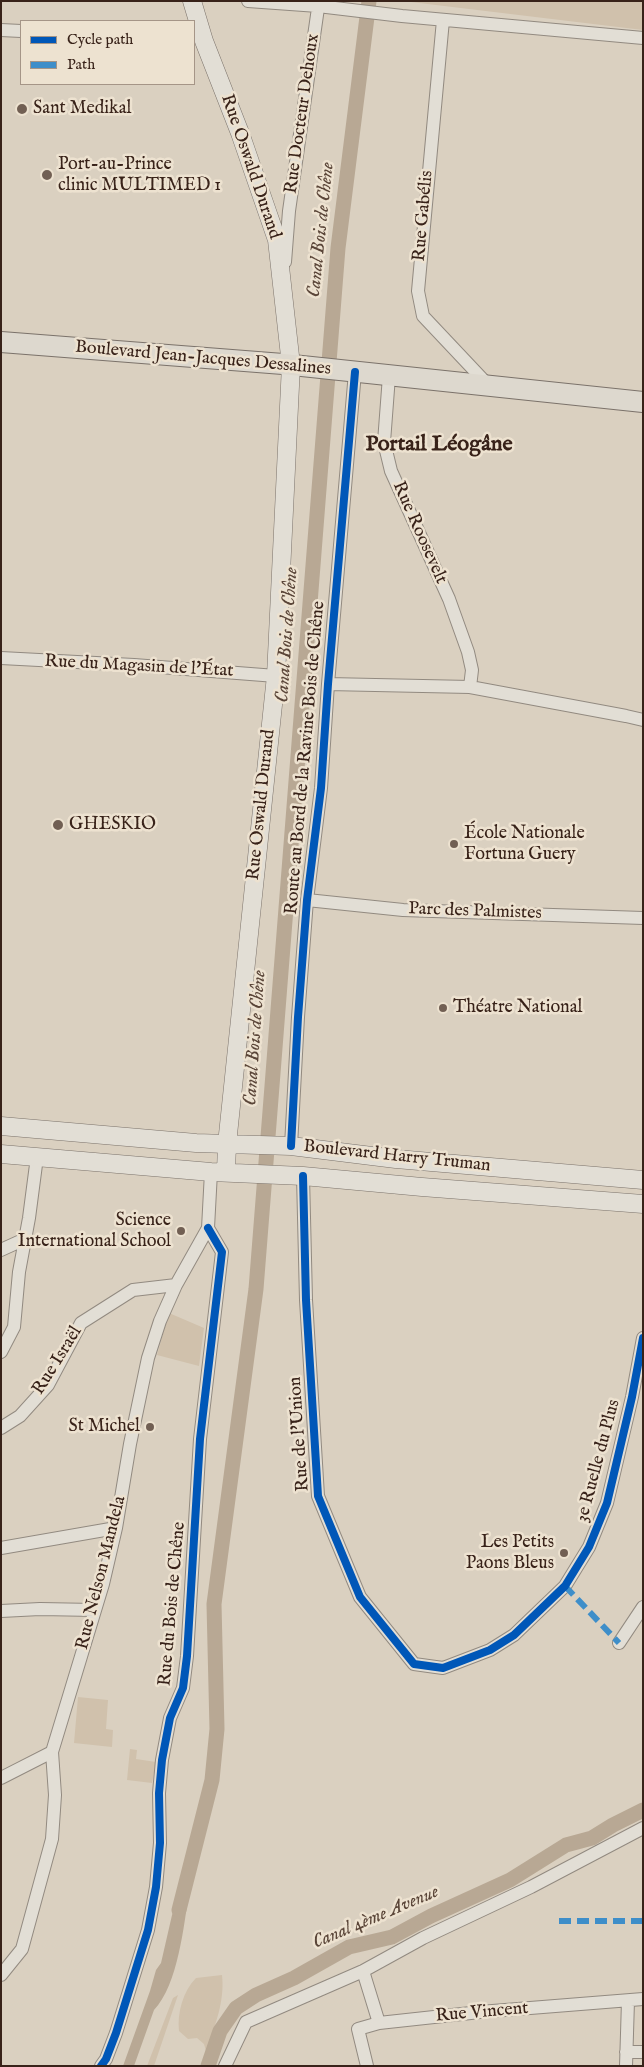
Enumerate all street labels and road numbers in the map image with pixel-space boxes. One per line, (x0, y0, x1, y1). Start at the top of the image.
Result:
street label: Rue Docteur Dehoux (281, 33, 325, 195)
street label: Rue Oswald Durand (215, 92, 285, 242)
street label: Rue Gabélis (409, 170, 439, 262)
street label: Boulevard Jean-Jacques Dessalines (74, 337, 332, 381)
street label: Rue Roosevelt (387, 478, 451, 588)
street label: Route au Bord de la Ravine Bois de Chêne (282, 600, 330, 916)
street label: Rue du Magasin de l'État (44, 651, 234, 683)
street label: Rue Oswald Durand (243, 728, 281, 882)
street label: Parc des Palmistes (408, 899, 542, 925)
street label: Boulevard Harry Truman (302, 1136, 492, 1178)
street label: Rue Israël (28, 1323, 88, 1399)
street label: Rue de l'Union (285, 1376, 315, 1492)
street label: 3e Ruelle du Plus (572, 1397, 626, 1525)
street label: Rue Nelson Mandela (72, 1494, 132, 1652)
street label: Rue du Bois de Chêne (155, 1521, 191, 1687)
street label: Rue Vincent (435, 1998, 529, 2028)

